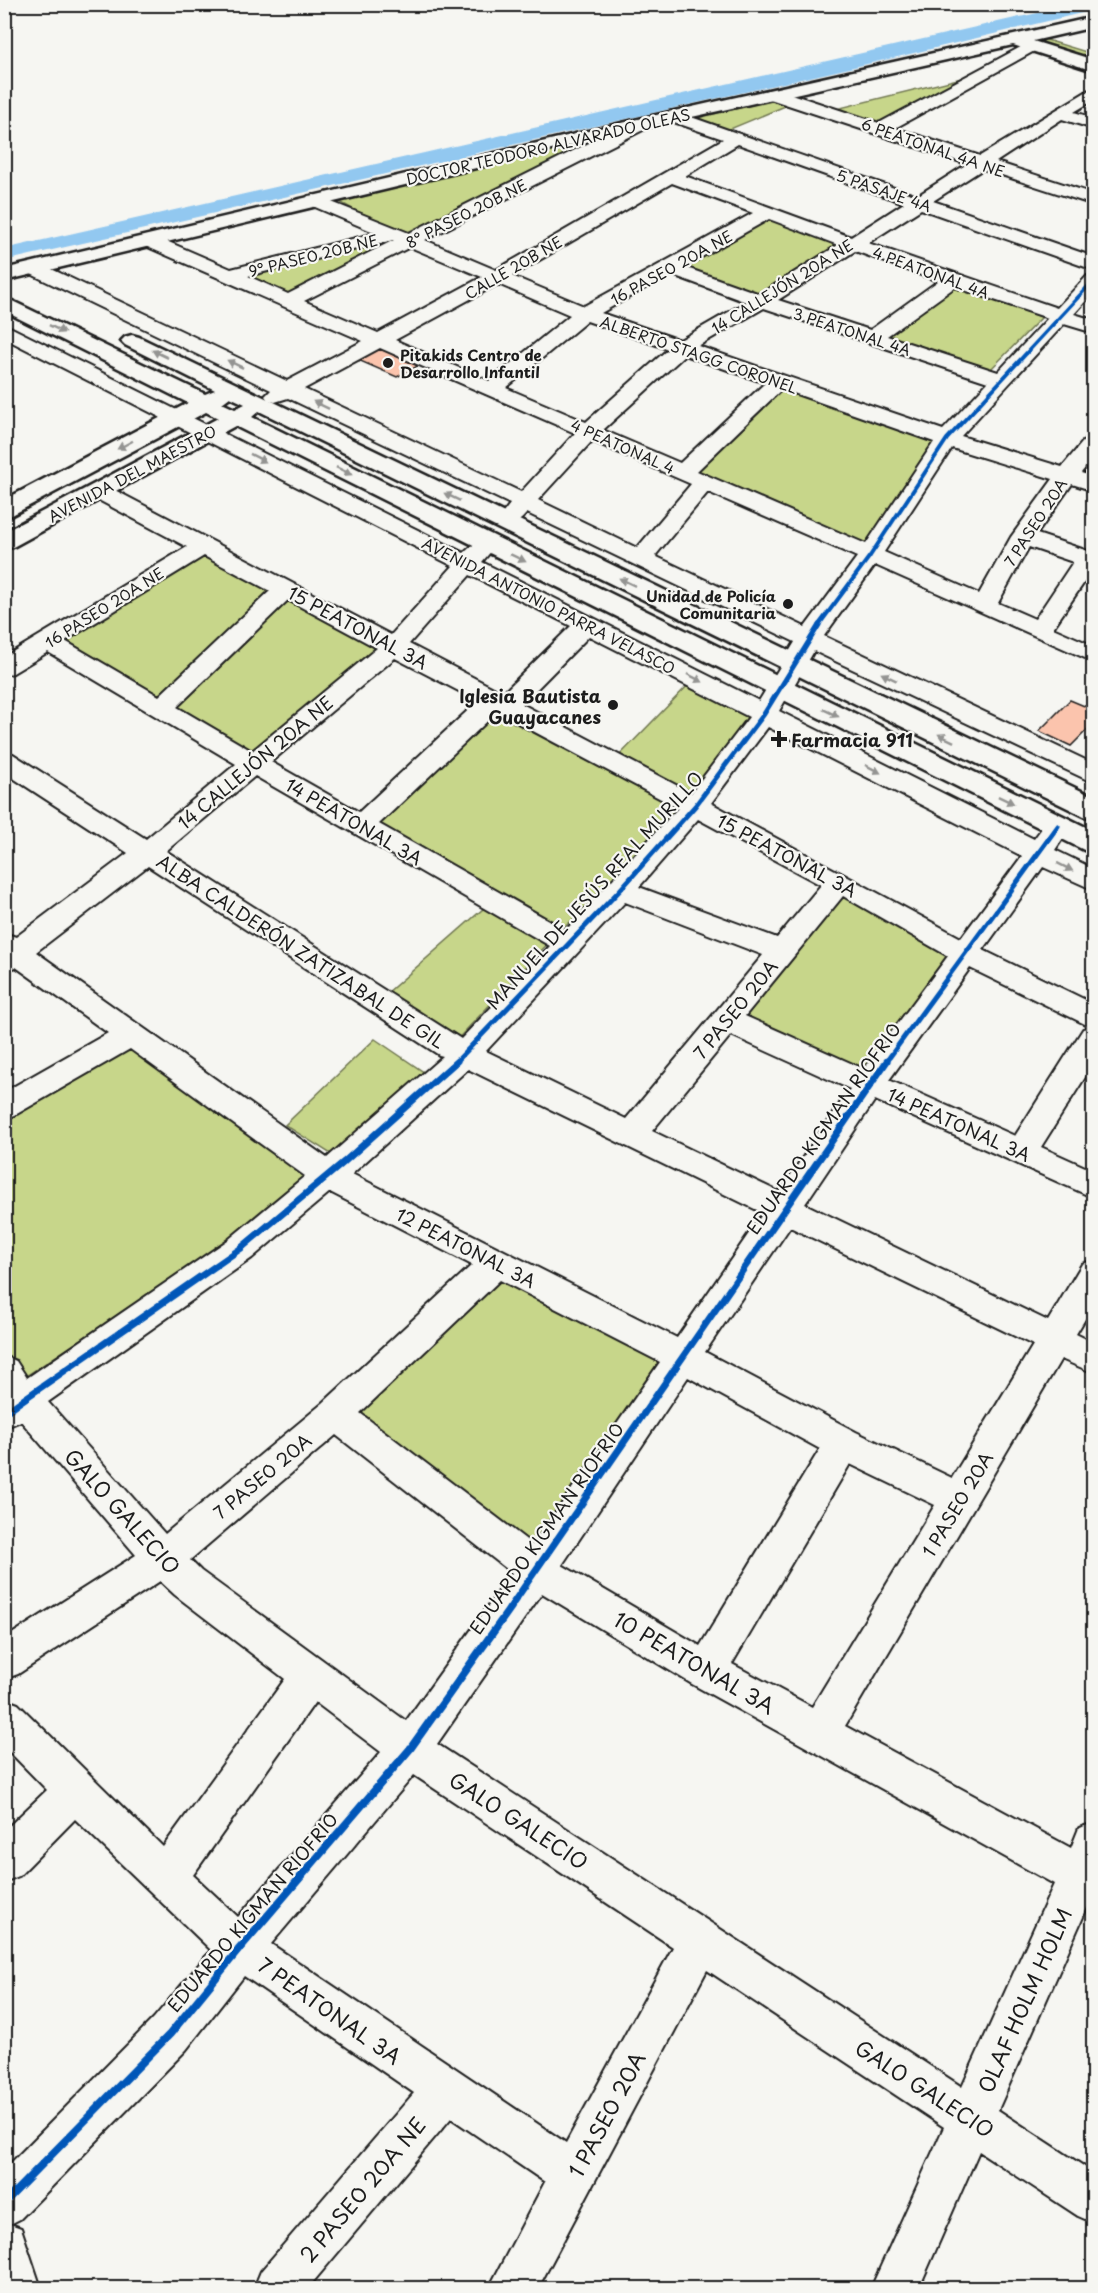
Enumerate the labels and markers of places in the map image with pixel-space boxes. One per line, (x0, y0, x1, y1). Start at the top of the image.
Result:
place label: Pitakids Centro de Desarrollo Infantil (400, 343, 542, 383)
marker: Pitakids Centro de Desarrollo Infantil (381, 356, 395, 370)
place label: Unidad de Policía Comunitaria (646, 584, 777, 624)
marker: Unidad de Policía Comunitaria (781, 597, 795, 611)
place label: Iglesia Bautista Guayacanes (459, 682, 601, 730)
marker: Iglesia Bautista Guayacanes (606, 698, 620, 712)
place label: Farmacia 911 (791, 726, 913, 753)
marker: Farmacia 911 (772, 732, 786, 746)

